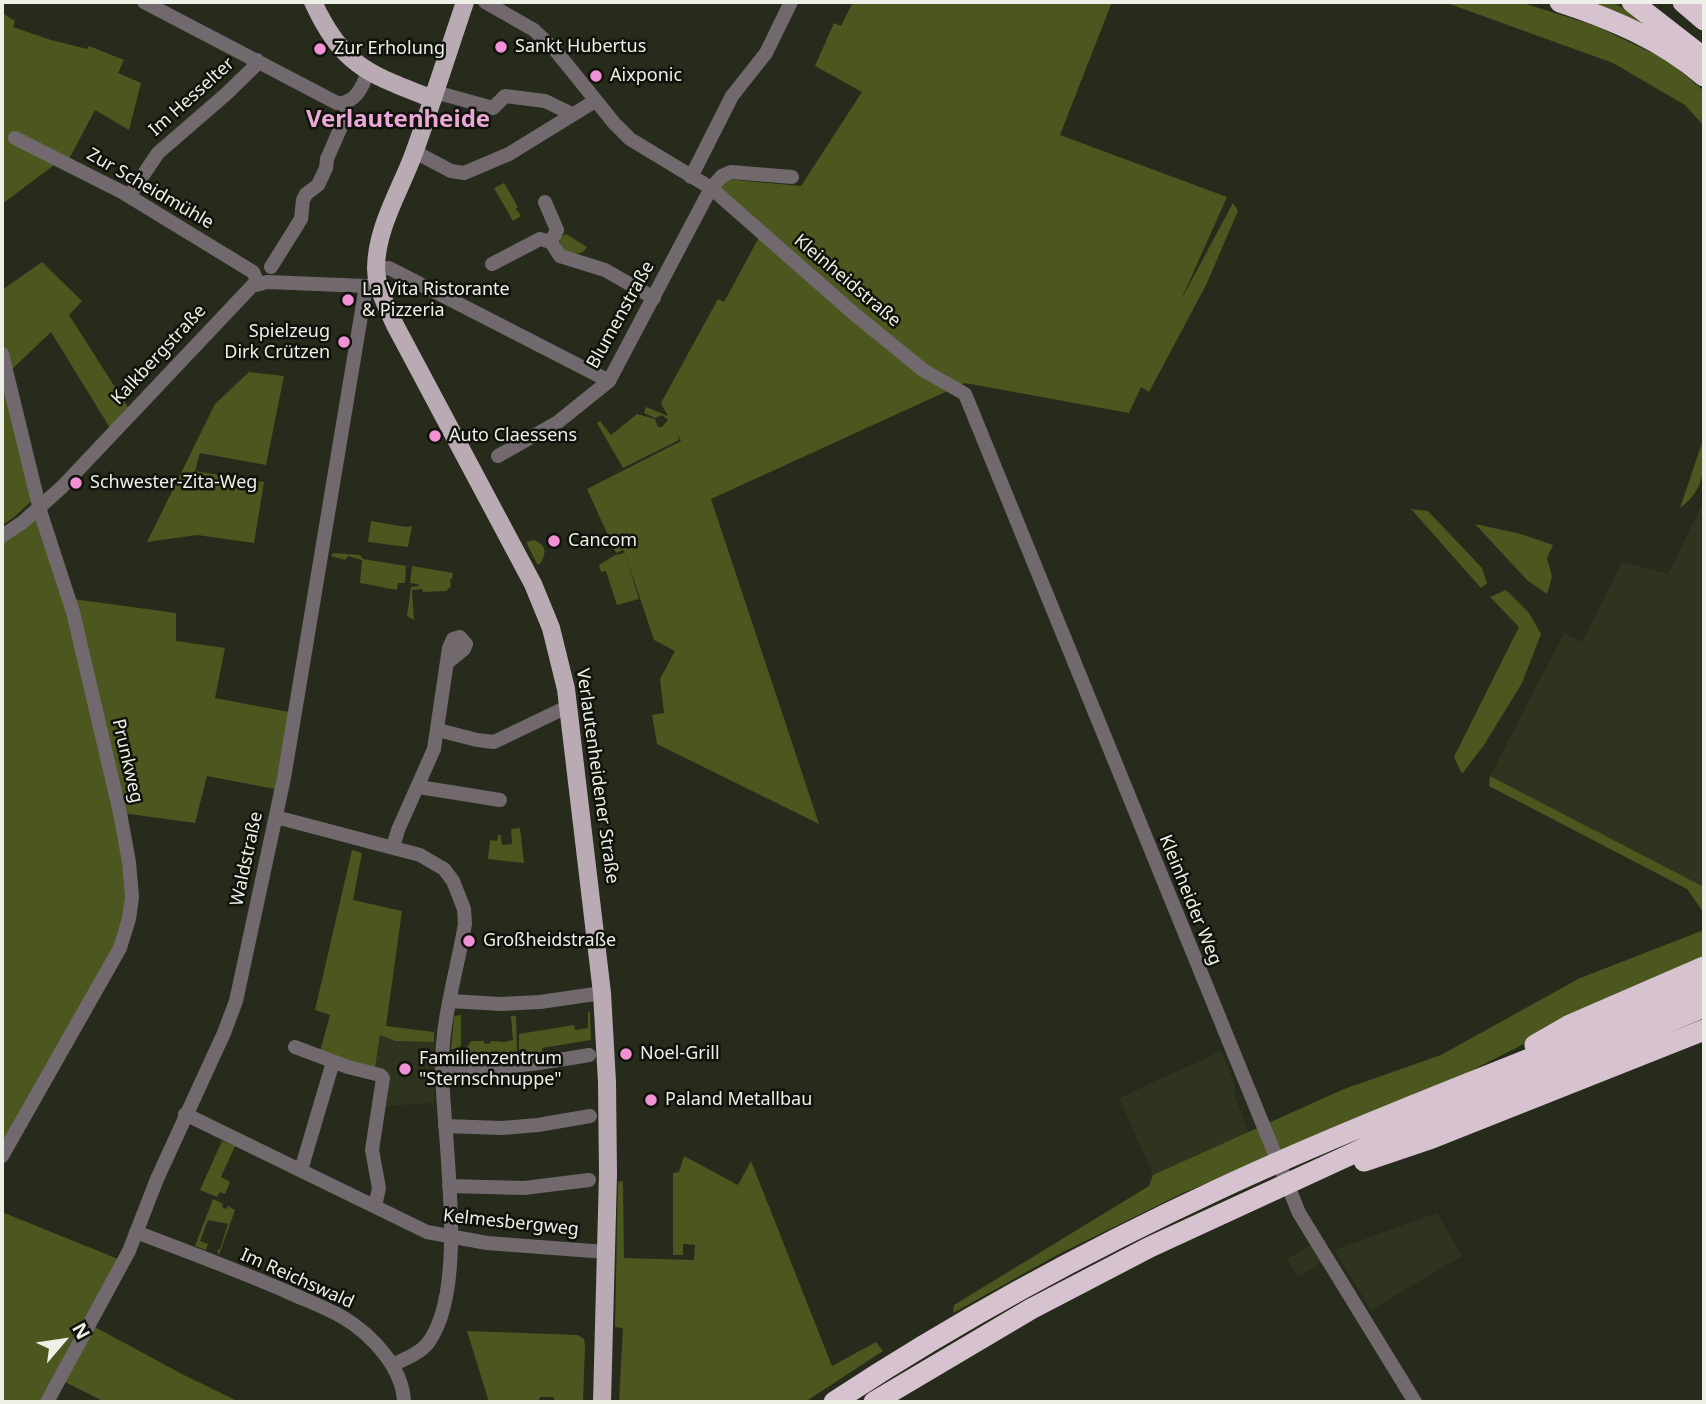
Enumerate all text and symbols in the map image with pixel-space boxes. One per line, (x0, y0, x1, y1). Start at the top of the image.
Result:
place label: Sankt Hubertus (515, 36, 646, 58)
place label: Zur Erholung (334, 38, 445, 60)
marker: Sankt Hubertus (493, 39, 509, 55)
marker: Zur Erholung (312, 41, 328, 57)
street label: Im Hesselter (145, 53, 239, 141)
place label: Aixponic (610, 65, 682, 87)
marker: Aixponic (588, 68, 604, 84)
district label: Verlautenheide (306, 106, 490, 134)
street label: Zur Scheidmühle (83, 144, 217, 234)
street label: Kleinheidstraße (789, 230, 905, 332)
street label: Blumenstraße (583, 258, 659, 372)
place label: La Vita Ristorante & Pizzeria (362, 279, 510, 322)
marker: La Vita Ristorante & Pizzeria (340, 292, 356, 308)
street label: Kalkbergstraße (107, 301, 211, 409)
place label: Spielzeug Dirk Crützen (224, 321, 330, 364)
marker: Spielzeug Dirk Crützen (336, 334, 352, 350)
place label: Auto Claessens (449, 425, 577, 447)
marker: Auto Claessens (427, 428, 443, 444)
place label: Schwester-Zita-Weg (90, 472, 257, 494)
marker: Schwester-Zita-Weg (68, 475, 84, 491)
place label: Cancom (568, 530, 637, 552)
marker: Cancom (546, 533, 562, 549)
street label: Verlautenheidener Straße (571, 667, 623, 885)
street label: Prunkweg (107, 717, 147, 805)
street label: Waldstraße (226, 810, 268, 908)
street label: Kleinheider Weg (1154, 832, 1226, 968)
place label: Großheidstraße (483, 930, 616, 952)
marker: Großheidstraße (461, 933, 477, 949)
place label: Noel-Grill (640, 1043, 720, 1065)
marker: Noel-Grill (618, 1046, 634, 1062)
place label: Familienzentrum "Sternschnuppe" (419, 1048, 562, 1090)
marker: Familienzentrum "Sternschnuppe" (397, 1061, 413, 1077)
place label: Paland Metallbau (665, 1089, 812, 1111)
marker: Paland Metallbau (643, 1092, 659, 1108)
street label: Kelmesbergweg (442, 1205, 580, 1241)
street label: Im Reichswald (237, 1244, 357, 1314)
north arrow (28, 1306, 98, 1376)
text: N (66, 1318, 96, 1344)

